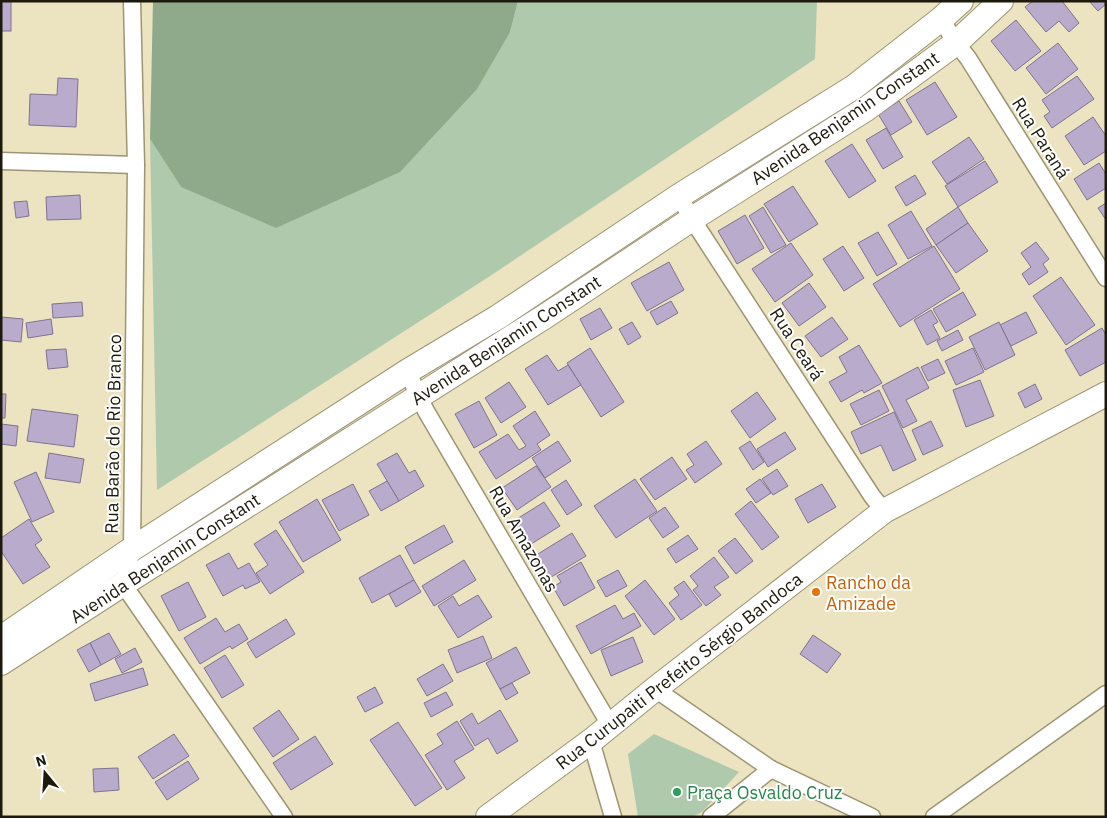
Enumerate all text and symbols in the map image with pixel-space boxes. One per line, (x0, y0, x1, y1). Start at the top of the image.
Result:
street label: Avenida Benjamin Constant (747, 46, 943, 190)
street label: Rua Paraná (1007, 93, 1075, 183)
street label: Avenida Benjamin Constant (407, 270, 605, 410)
street label: Rua Ceará (765, 303, 829, 385)
street label: Rua Barão do Rio Branco (100, 334, 126, 534)
street label: Rua Amazonas (484, 482, 564, 596)
street label: Avenida Benjamin Constant (66, 488, 264, 628)
street label: Rua Curupaiti Prefeito Sérgio Bandoca (551, 567, 807, 775)
place label: Rancho da Amizade (826, 571, 911, 615)
marker: Rancho da Amizade (810, 586, 822, 598)
north arrow (20, 748, 70, 798)
text: N (33, 751, 49, 771)
place label: Praça Osvaldo Cruz (687, 781, 842, 804)
marker: Praça Osvaldo Cruz (671, 786, 683, 798)

